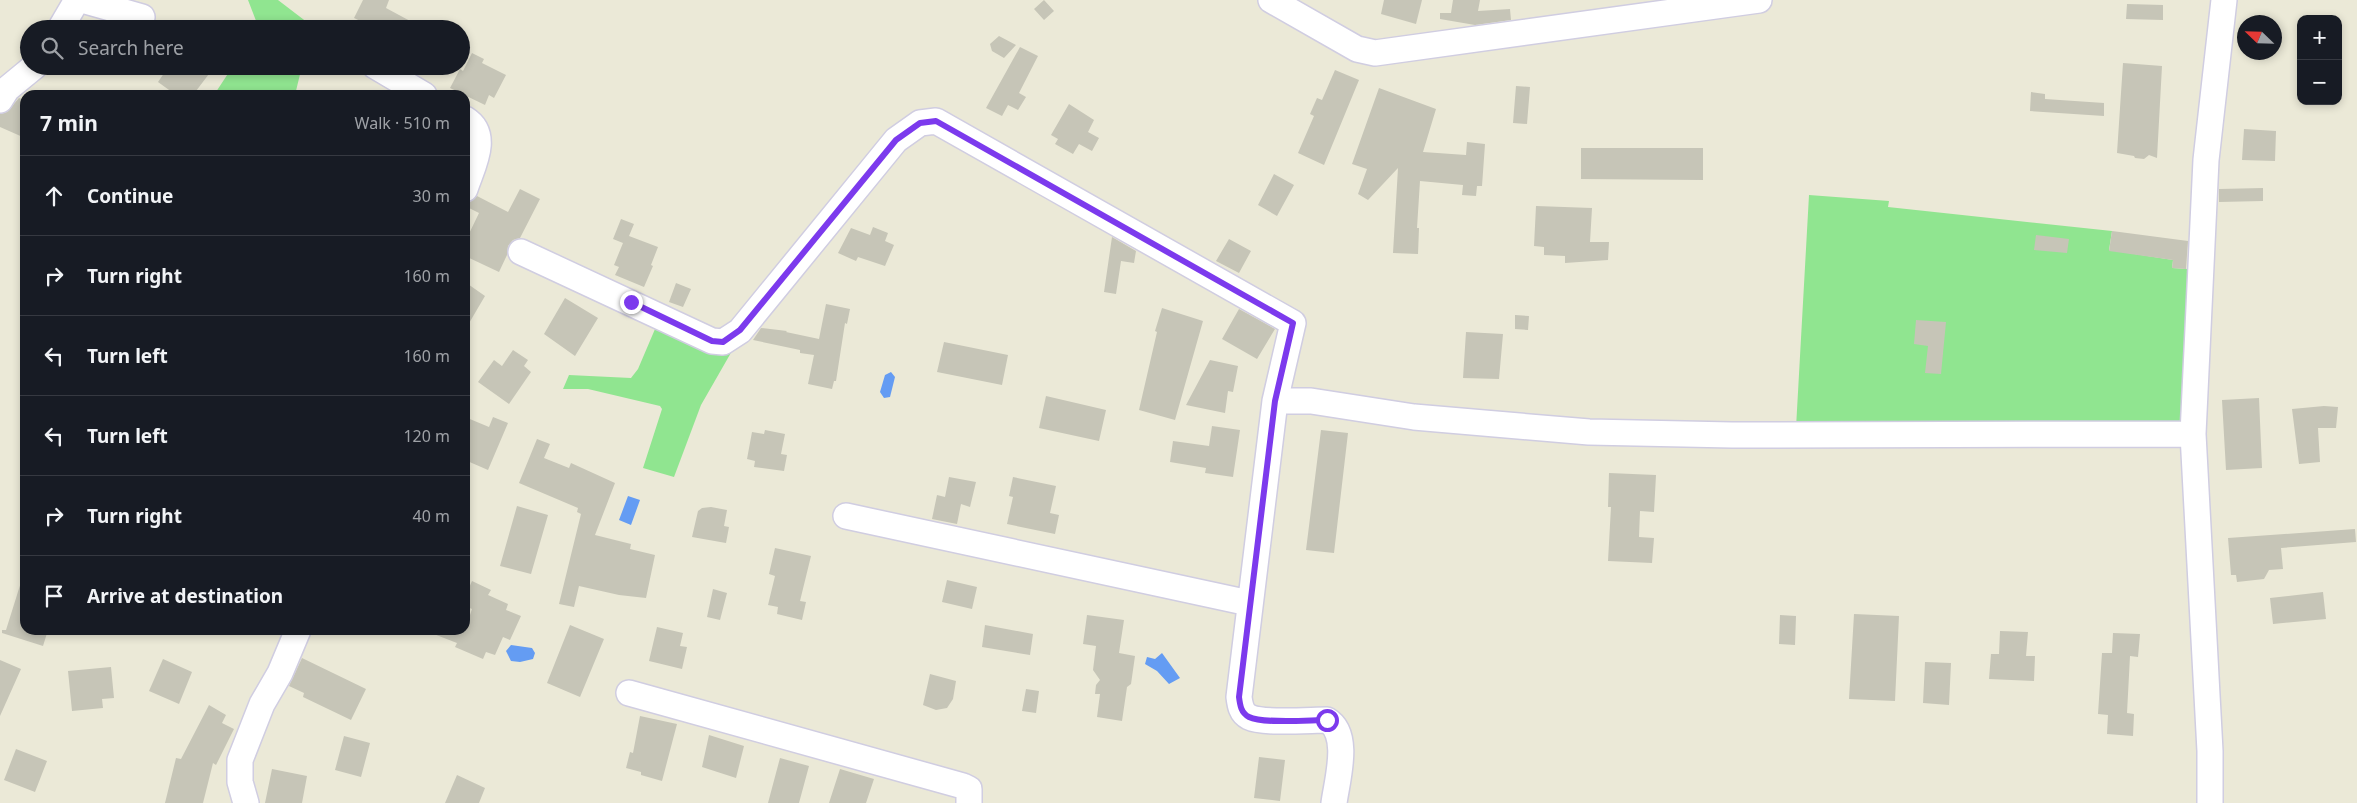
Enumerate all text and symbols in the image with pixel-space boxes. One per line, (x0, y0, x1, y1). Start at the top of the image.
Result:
north arrow (2237, 15, 2282, 60)
map controls (2297, 15, 2342, 105)
button: + (2297, 15, 2342, 60)
search box (20, 20, 470, 75)
icon: search (38, 34, 66, 62)
text: Search here (78, 35, 184, 61)
button: − (2297, 60, 2342, 105)
text: 7 min (40, 109, 98, 137)
text: Walk · 510 m (355, 112, 450, 134)
icon: ahead (40, 182, 68, 210)
text: Continue (87, 183, 173, 209)
text: 30 m (413, 185, 450, 207)
icon: right (40, 262, 68, 290)
text: Turn right (87, 263, 182, 289)
text: 160 m (403, 265, 450, 287)
route end (620, 291, 643, 314)
icon: left (40, 342, 68, 370)
text: Turn left (87, 343, 168, 369)
text: 160 m (403, 345, 450, 367)
icon: left (40, 422, 68, 450)
text: Turn left (87, 423, 168, 449)
text: 120 m (403, 425, 450, 447)
icon: right (40, 502, 68, 530)
text: Turn right (87, 503, 182, 529)
text: 40 m (413, 505, 450, 527)
icon: arrive (40, 582, 68, 610)
text: Arrive at destination (87, 583, 283, 609)
route start (1316, 709, 1339, 732)

